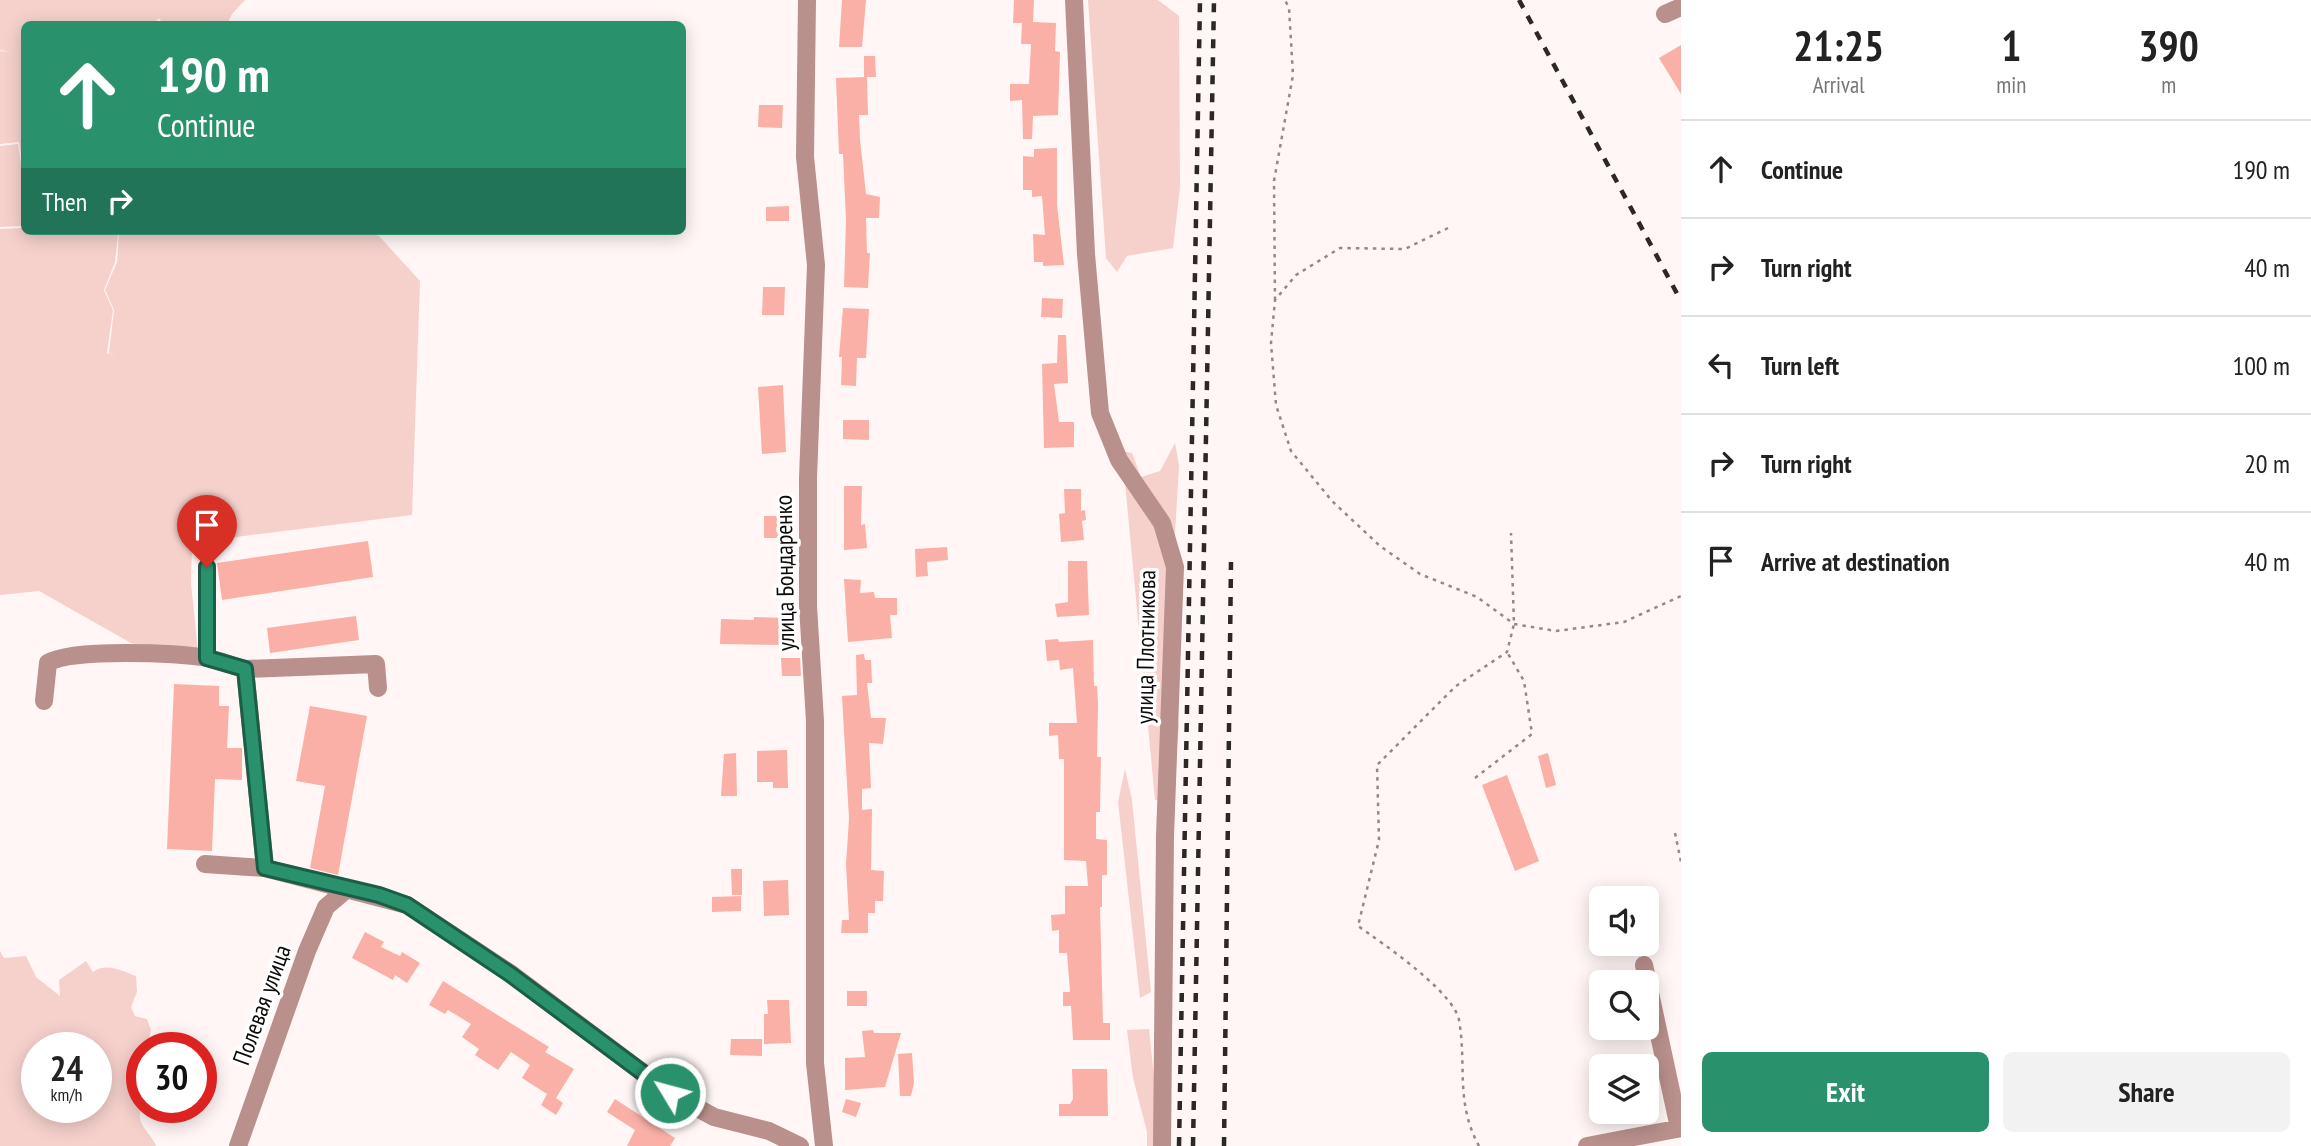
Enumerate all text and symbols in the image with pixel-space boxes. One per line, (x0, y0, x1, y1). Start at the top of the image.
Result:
text: 21:25 (1793, 18, 1884, 73)
text: 1 (2001, 18, 2021, 73)
text: 390 (2139, 18, 2199, 73)
text: 190 m (157, 42, 270, 106)
icon: ahead (42, 49, 133, 140)
text: Arrival (1813, 70, 1865, 99)
text: min (1996, 70, 2026, 99)
text: m (2161, 70, 2176, 99)
text: Continue (157, 104, 256, 146)
icon: ahead (1702, 150, 1740, 188)
text: Continue (1761, 153, 1843, 186)
text: 190 m (2232, 153, 2290, 186)
icon: right (101, 182, 139, 220)
text: Then (42, 185, 87, 218)
icon: right (1702, 248, 1740, 286)
text: Turn right (1761, 251, 1852, 284)
text: 40 m (2244, 251, 2290, 284)
icon: left (1702, 346, 1740, 384)
text: Turn left (1761, 349, 1839, 382)
text: 100 m (2232, 349, 2290, 382)
icon: right (1702, 444, 1740, 482)
text: Turn right (1761, 447, 1852, 480)
text: 20 m (2244, 447, 2290, 480)
pin (177, 495, 237, 567)
street label: улица Бондаренко (768, 495, 801, 651)
icon: arrive (188, 506, 226, 544)
icon: arrive (1702, 542, 1740, 580)
text: Arrive at destination (1761, 545, 1950, 578)
text: 40 m (2244, 545, 2290, 578)
street label: улица Плотникова (1129, 570, 1162, 724)
map controls (1589, 886, 1659, 1124)
button: sound (1589, 886, 1659, 956)
street label: Полевая улица (226, 941, 298, 1069)
button: search (1589, 970, 1659, 1040)
speed limit sign: 30 (126, 1032, 217, 1123)
text: 24 (50, 1045, 83, 1091)
button: Exit (1702, 1052, 1989, 1132)
button: Share (2003, 1052, 2290, 1132)
button: layers (1589, 1054, 1659, 1124)
position arrow (633, 1056, 707, 1130)
text: km/h (51, 1083, 82, 1106)

